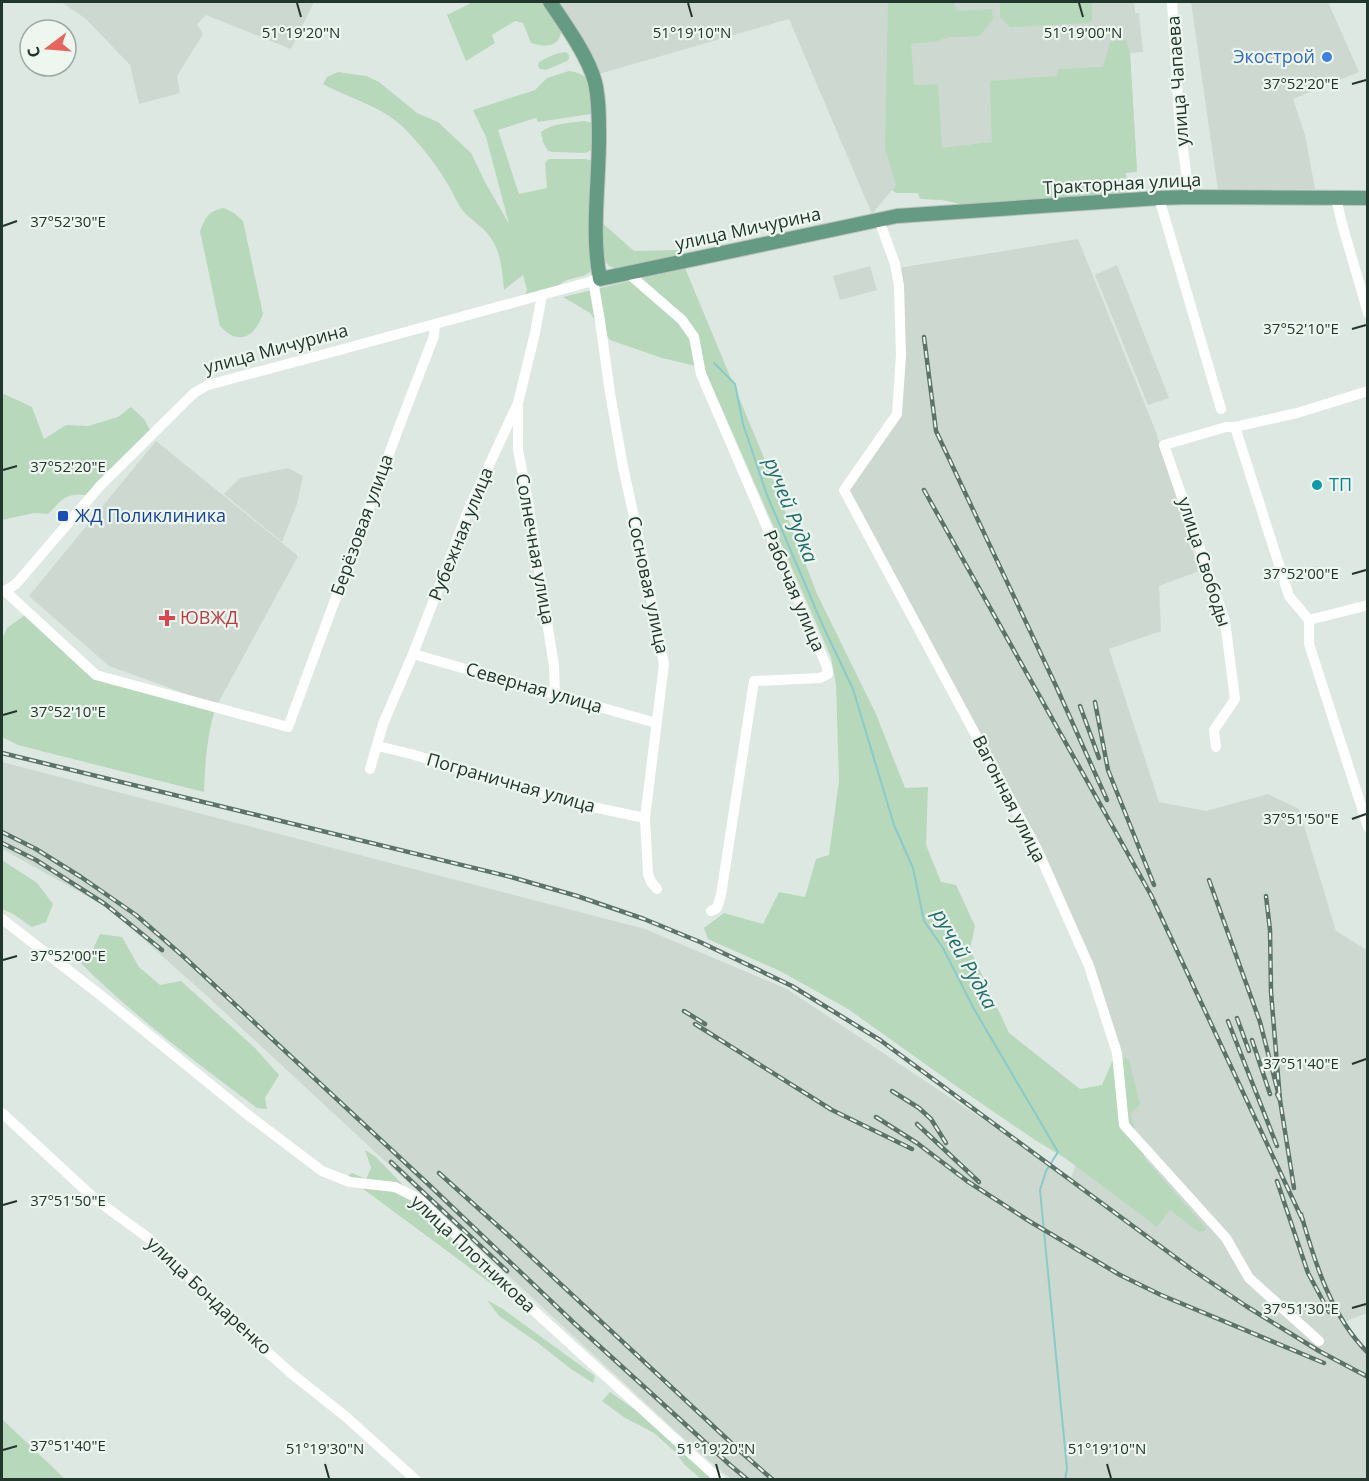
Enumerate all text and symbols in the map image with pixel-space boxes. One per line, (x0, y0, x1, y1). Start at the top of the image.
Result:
street label: улица Чапаева (1160, 15, 1194, 147)
north arrow (18, 18, 78, 78)
text: 51°19'20"N (262, 22, 340, 42)
text: 51°19'10"N (653, 22, 731, 42)
text: 51°19'00"N (1044, 22, 1122, 42)
text: С (22, 44, 46, 60)
place label: Экострой (1233, 44, 1315, 68)
marker: Экострой (1320, 50, 1334, 64)
text: 37°52'20"E (1263, 73, 1339, 93)
street label: Тракторная улица (1042, 167, 1202, 199)
street label: улица Мичурина (673, 201, 823, 255)
text: 37°52'30"E (30, 211, 106, 231)
street label: улица Мичурина (201, 317, 350, 379)
text: 37°52'10"E (1263, 318, 1339, 338)
street label: Берёзовая улица (324, 451, 398, 599)
water label: ручей Рудка (758, 452, 825, 566)
text: 37°52'20"E (30, 456, 106, 476)
street label: Рубежная улица (422, 463, 498, 604)
street label: Солнечная улица (511, 471, 561, 626)
place label: ТП (1329, 472, 1352, 496)
marker: ТП (1310, 478, 1324, 492)
street label: улица Свободы (1173, 494, 1237, 630)
place label: ЖД Поликлиника (75, 503, 226, 527)
marker: ЖД Поликлиника (56, 509, 70, 523)
street label: Сосновая улица (623, 514, 675, 656)
street label: Рабочая улица (758, 526, 831, 655)
text: 37°52'00"E (1263, 563, 1339, 583)
place label: ЮВЖД (180, 605, 238, 629)
marker: ЮВЖД (158, 609, 176, 627)
street label: Северная улица (463, 656, 605, 718)
text: 37°52'10"E (30, 701, 106, 721)
street label: Вагонная улица (967, 731, 1052, 866)
street label: Пограничная улица (424, 746, 598, 818)
text: 37°51'50"E (1263, 808, 1339, 828)
water label: ручей Рудка (926, 903, 1004, 1014)
text: 37°52'00"E (30, 945, 106, 965)
text: 37°51'40"E (1263, 1053, 1339, 1073)
street label: улица Плотникова (406, 1189, 541, 1318)
text: 37°51'50"E (30, 1190, 106, 1210)
street label: улица Бондаренко (142, 1231, 277, 1360)
text: 37°51'30"E (1263, 1298, 1339, 1318)
text: 37°51'40"E (30, 1435, 106, 1455)
text: 51°19'30"N (286, 1438, 364, 1458)
text: 51°19'20"N (677, 1438, 755, 1458)
text: 51°19'10"N (1068, 1438, 1146, 1458)

